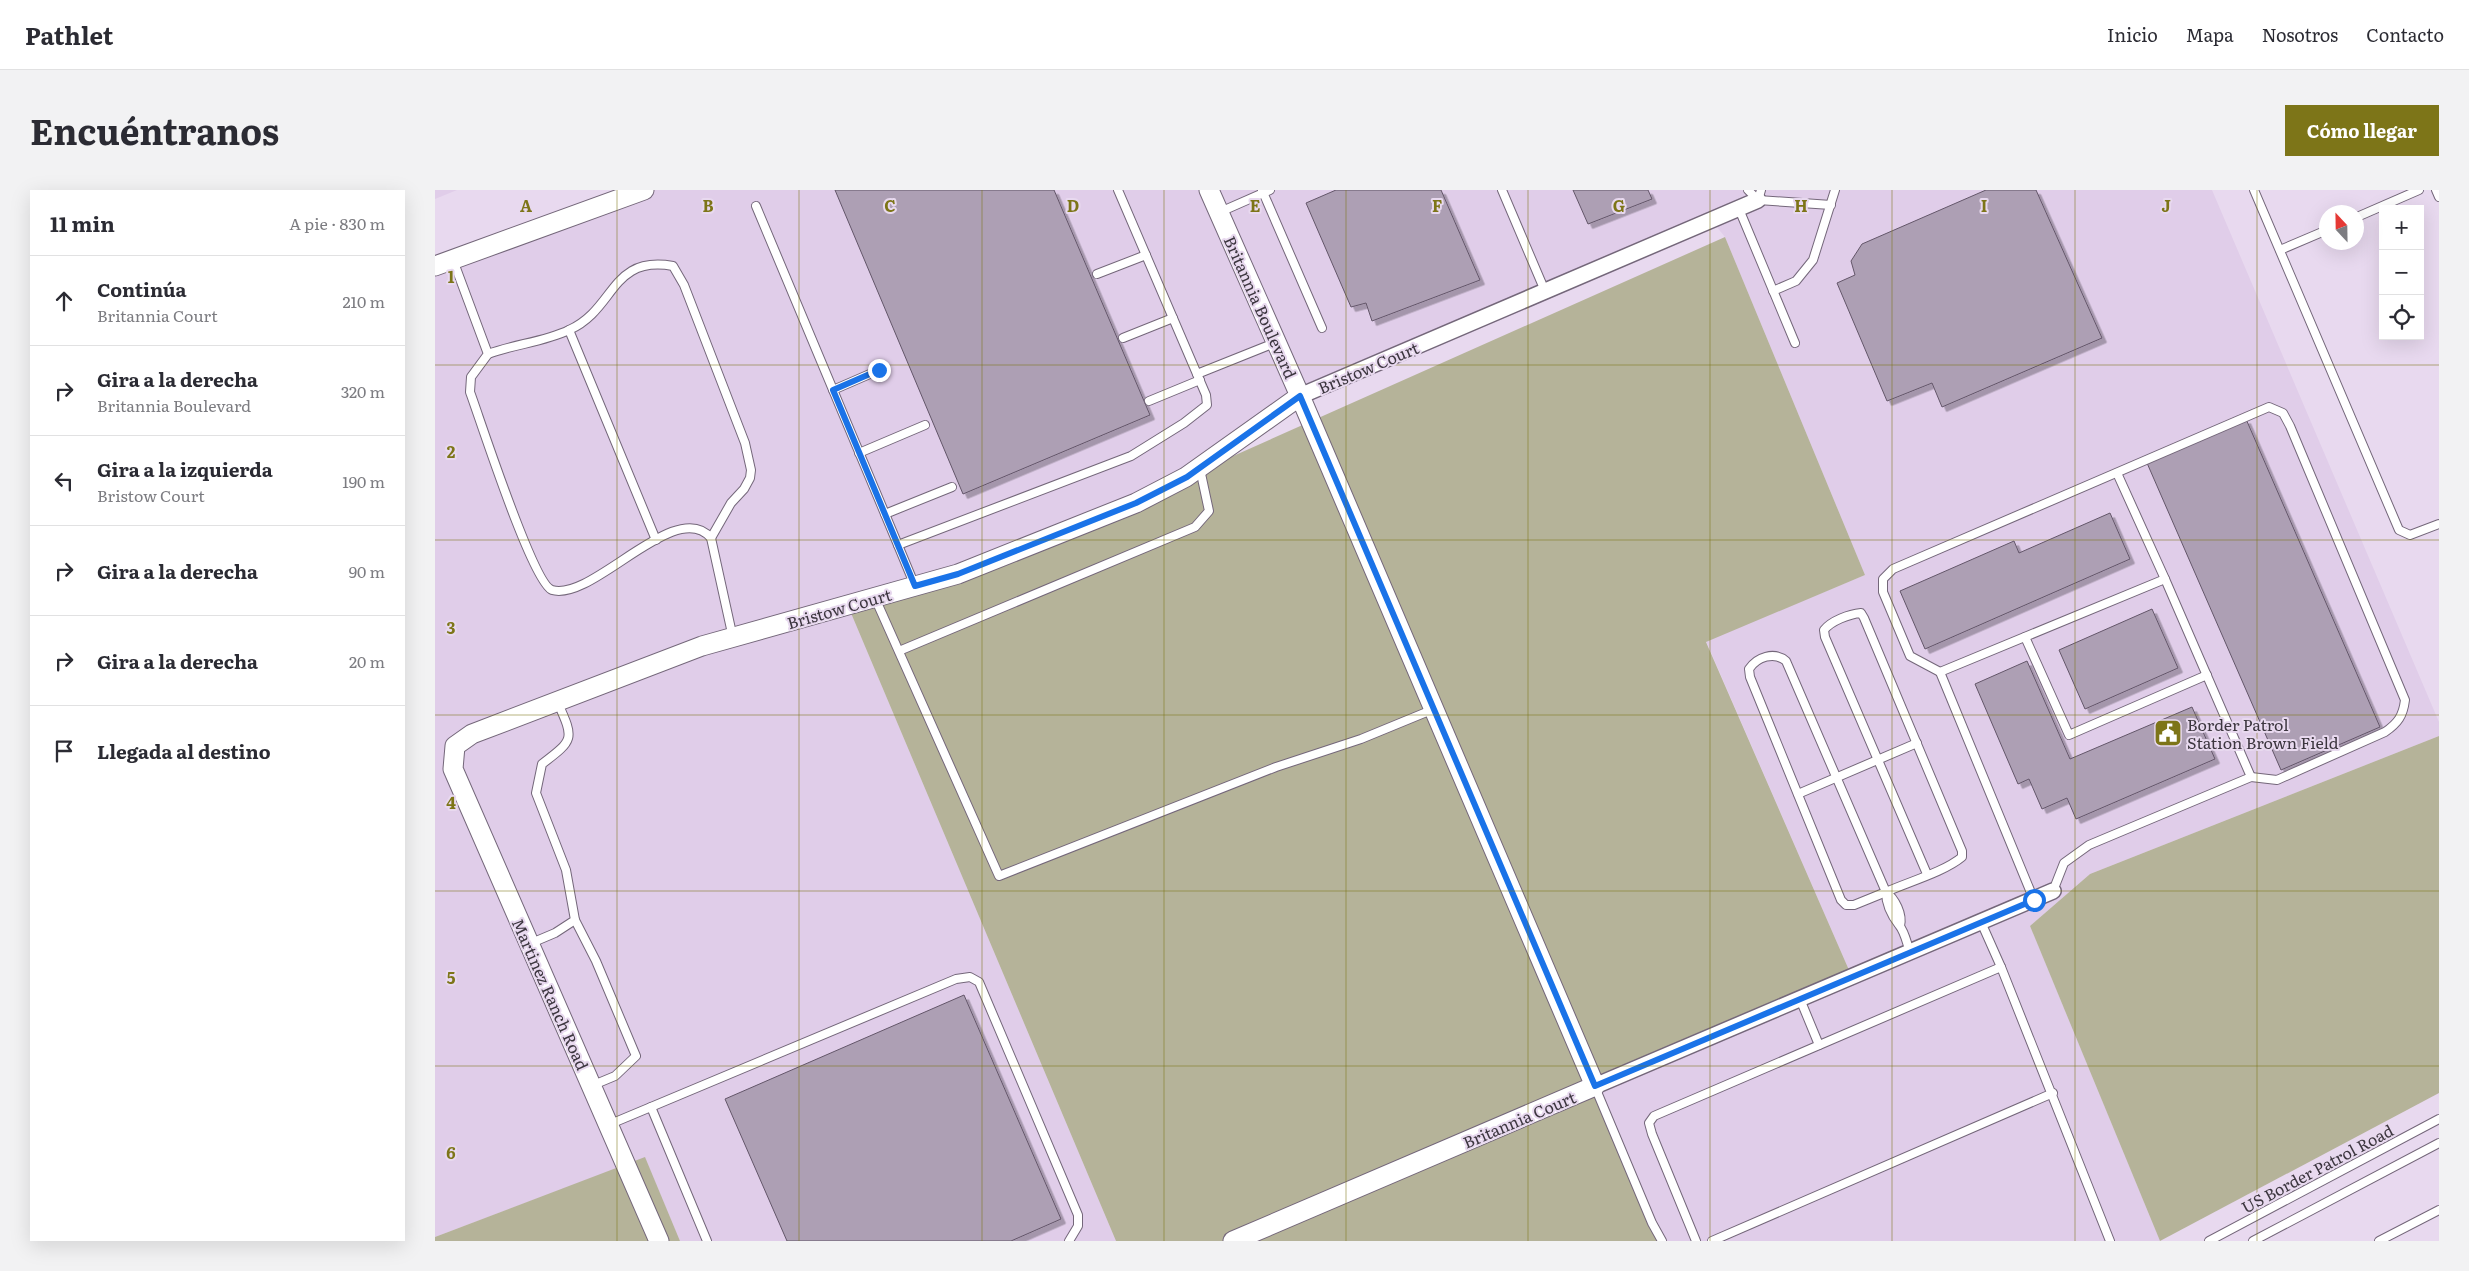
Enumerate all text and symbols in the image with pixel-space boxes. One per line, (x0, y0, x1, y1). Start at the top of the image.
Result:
text: Pathlet (25, 17, 113, 52)
text: Inicio (2107, 21, 2158, 48)
text: Mapa (2186, 21, 2234, 48)
text: Nosotros (2262, 21, 2338, 48)
text: Contacto (2366, 21, 2444, 48)
text: Encuéntranos (30, 104, 279, 156)
button: Cómo llegar (2285, 105, 2439, 156)
text: A (520, 193, 532, 217)
text: B (702, 193, 714, 217)
text: C (884, 193, 896, 217)
text: D (1067, 193, 1079, 217)
text: E (1250, 193, 1261, 217)
text: F (1432, 193, 1442, 217)
text: G (1613, 193, 1625, 217)
text: H (1794, 193, 1808, 217)
text: I (1981, 193, 1987, 217)
text: J (2161, 193, 2171, 217)
north arrow (2319, 205, 2364, 250)
map controls (2379, 205, 2424, 340)
button: + (2379, 205, 2424, 250)
text: 11 min (50, 207, 115, 238)
text: A pie · 830 m (289, 211, 385, 235)
street label: Britannia Boulevard (1219, 232, 1303, 382)
button: − (2379, 250, 2424, 295)
text: 1 (448, 264, 455, 288)
text: Continúa (97, 275, 187, 303)
icon: ahead (50, 287, 78, 315)
text: 210 m (342, 289, 385, 313)
button: locate (2379, 295, 2424, 340)
text: Britannia Court (97, 303, 218, 327)
street label: Bristow Court (1314, 335, 1423, 399)
route end (868, 359, 891, 382)
text: Gira a la derecha (97, 365, 258, 393)
icon: right (50, 377, 78, 405)
text: 320 m (341, 379, 385, 403)
text: Britannia Boulevard (97, 393, 251, 417)
text: 2 (447, 439, 456, 463)
text: Gira a la izquierda (97, 455, 273, 483)
icon: left (50, 467, 78, 495)
text: 190 m (342, 469, 385, 493)
text: Bristow Court (97, 483, 205, 507)
icon: right (50, 557, 78, 585)
text: Gira a la derecha (97, 557, 258, 585)
text: 90 m (349, 559, 385, 583)
street label: Bristow Court (784, 581, 895, 634)
text: 3 (447, 615, 456, 639)
icon: right (50, 647, 78, 675)
text: Gira a la derecha (97, 647, 258, 675)
text: 20 m (349, 649, 385, 673)
place label: Border Patrol Station Brown Field (2187, 712, 2339, 754)
public building icon: Border Patrol Station Brown Field (2153, 718, 2183, 748)
icon: arrive (50, 737, 78, 765)
text: Llegada al destino (97, 737, 271, 765)
text: 4 (446, 790, 456, 814)
route start (2023, 889, 2046, 912)
street label: Martinez Ranch Road (507, 914, 595, 1074)
text: 5 (447, 965, 456, 989)
street label: Britannia Court (1459, 1084, 1580, 1154)
street label: US Border Patrol Road (2237, 1118, 2397, 1218)
text: 6 (446, 1140, 456, 1164)

